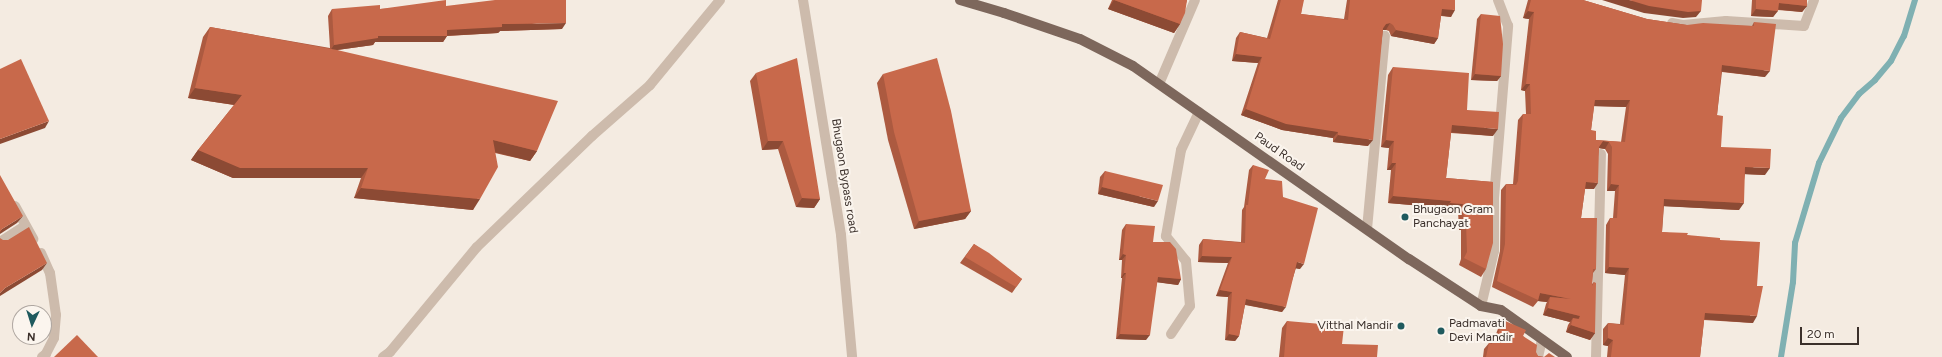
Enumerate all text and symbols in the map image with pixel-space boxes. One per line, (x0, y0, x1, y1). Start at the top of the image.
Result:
street label: Bhugaon Bypass road (828, 118, 860, 234)
street label: Paud Road (1251, 130, 1307, 174)
place label: Bhugaon Gram Panchayat (1413, 203, 1493, 231)
marker: Bhugaon Gram Panchayat (1400, 212, 1410, 222)
north arrow (12, 305, 52, 345)
place label: Padmavati Devi Mandir (1449, 317, 1512, 345)
place label: Vitthal Mandir (1318, 319, 1393, 333)
scale bar (1802, 319, 1861, 345)
marker: Vitthal Mandir (1396, 321, 1406, 331)
marker: Padmavati Devi Mandir (1436, 326, 1446, 336)
text: 20 m (1807, 327, 1835, 341)
text: N (27, 330, 36, 343)

